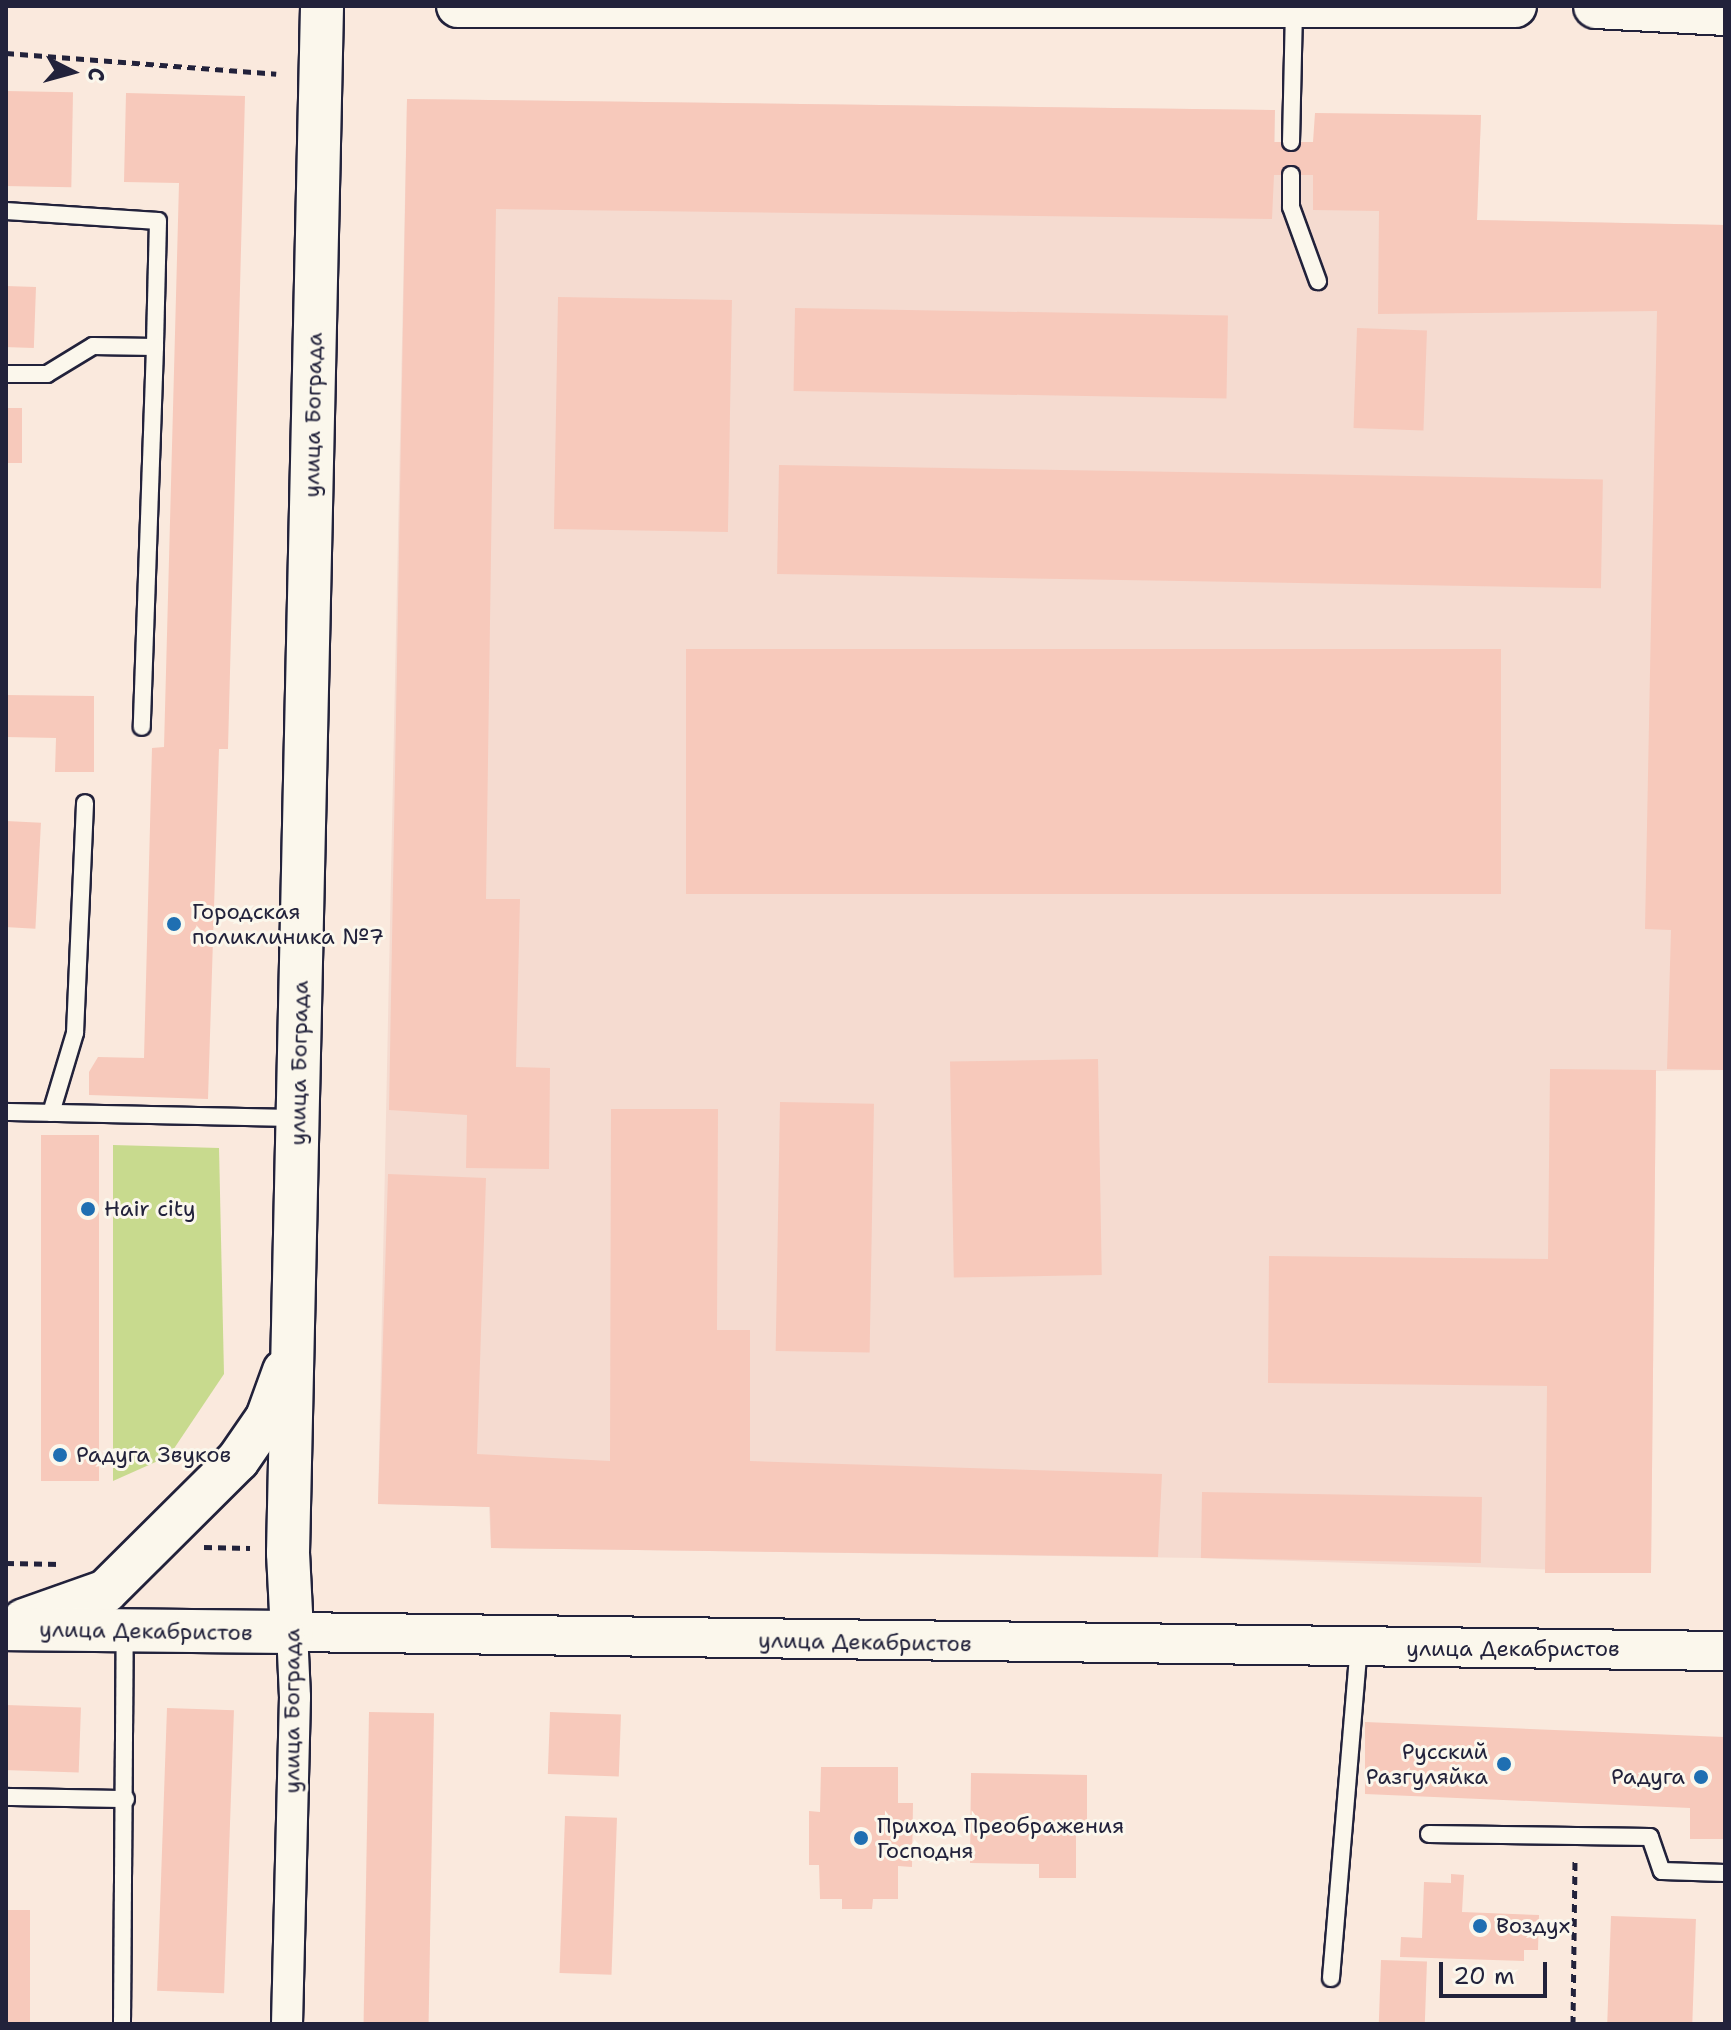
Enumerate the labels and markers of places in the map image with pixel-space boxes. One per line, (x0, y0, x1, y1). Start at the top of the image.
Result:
place label: Городская поликлиника №7 (192, 898, 384, 950)
marker: Городская поликлиника №7 (163, 913, 185, 935)
place label: Hair city (104, 1196, 196, 1222)
marker: Hair city (79, 1200, 97, 1218)
place label: Радуга Звуков (76, 1442, 231, 1468)
marker: Радуга Звуков (51, 1446, 69, 1464)
place label: Русский Разгуляйка (1366, 1738, 1488, 1790)
marker: Русский Разгуляйка (1495, 1755, 1513, 1773)
place label: Радуга (1611, 1764, 1685, 1790)
marker: Радуга (1692, 1768, 1710, 1786)
place label: Приход Преображения Господня (877, 1812, 1124, 1864)
marker: Приход Преображения Господня (852, 1829, 870, 1847)
place label: Воздух (1496, 1913, 1570, 1939)
marker: Воздух (1471, 1917, 1489, 1935)

